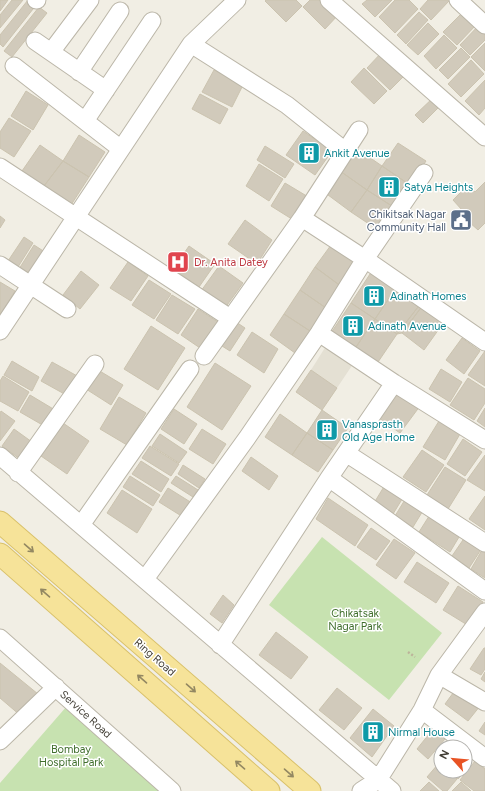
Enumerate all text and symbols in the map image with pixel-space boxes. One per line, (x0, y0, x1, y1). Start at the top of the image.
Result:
building icon: Ankit Avenue (296, 140, 322, 166)
place label: Ankit Avenue (324, 147, 390, 160)
building icon: Satya Heights (376, 174, 402, 200)
place label: Satya Heights (404, 181, 473, 194)
public building icon: Chikitsak Nagar Community Hall (448, 207, 474, 233)
place label: Chikitsak Nagar Community Hall (367, 208, 446, 234)
hospital icon: Dr. Anita Datey (165, 249, 191, 275)
place label: Dr. Anita Datey (194, 256, 268, 269)
building icon: Adinath Homes (361, 283, 387, 309)
place label: Adinath Homes (390, 290, 466, 303)
building icon: Adinath Avenue (340, 313, 366, 339)
place label: Adinath Avenue (368, 320, 446, 333)
building icon: Vanasprasth Old Age Home (314, 417, 340, 443)
place label: Vanasprasth Old Age Home (342, 418, 415, 444)
one-way arrow (24, 543, 35, 552)
one-way arrow (40, 589, 50, 598)
park label: Chikatsak Nagar Park (328, 607, 382, 633)
street label: Ring Road (132, 636, 178, 679)
one-way arrow (137, 675, 148, 684)
one-way arrow (185, 684, 196, 693)
street label: Service Road (57, 688, 114, 741)
building icon: Nirmal House (360, 719, 386, 745)
place label: Nirmal House (388, 726, 455, 739)
north arrow (433, 739, 473, 779)
park label: Bombay Hospital Park (39, 743, 104, 769)
text: N (437, 748, 452, 761)
one-way arrow (235, 761, 245, 770)
one-way arrow (284, 768, 294, 777)

